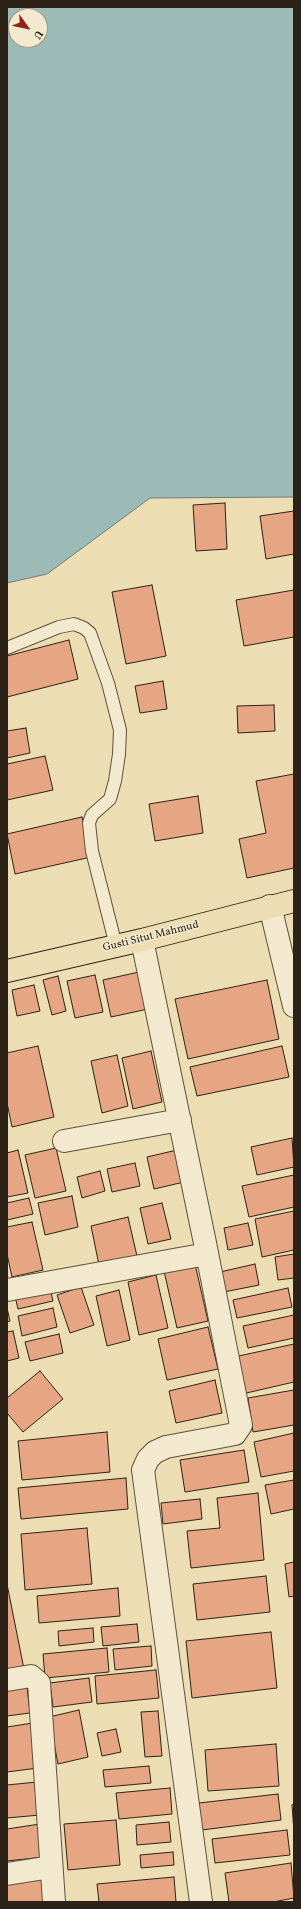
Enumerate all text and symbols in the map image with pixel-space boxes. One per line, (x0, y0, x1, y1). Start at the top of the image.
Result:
north arrow (8, 8, 48, 48)
text: U (29, 27, 46, 42)
street label: Gusti Situt Mahmud (102, 919, 200, 955)

